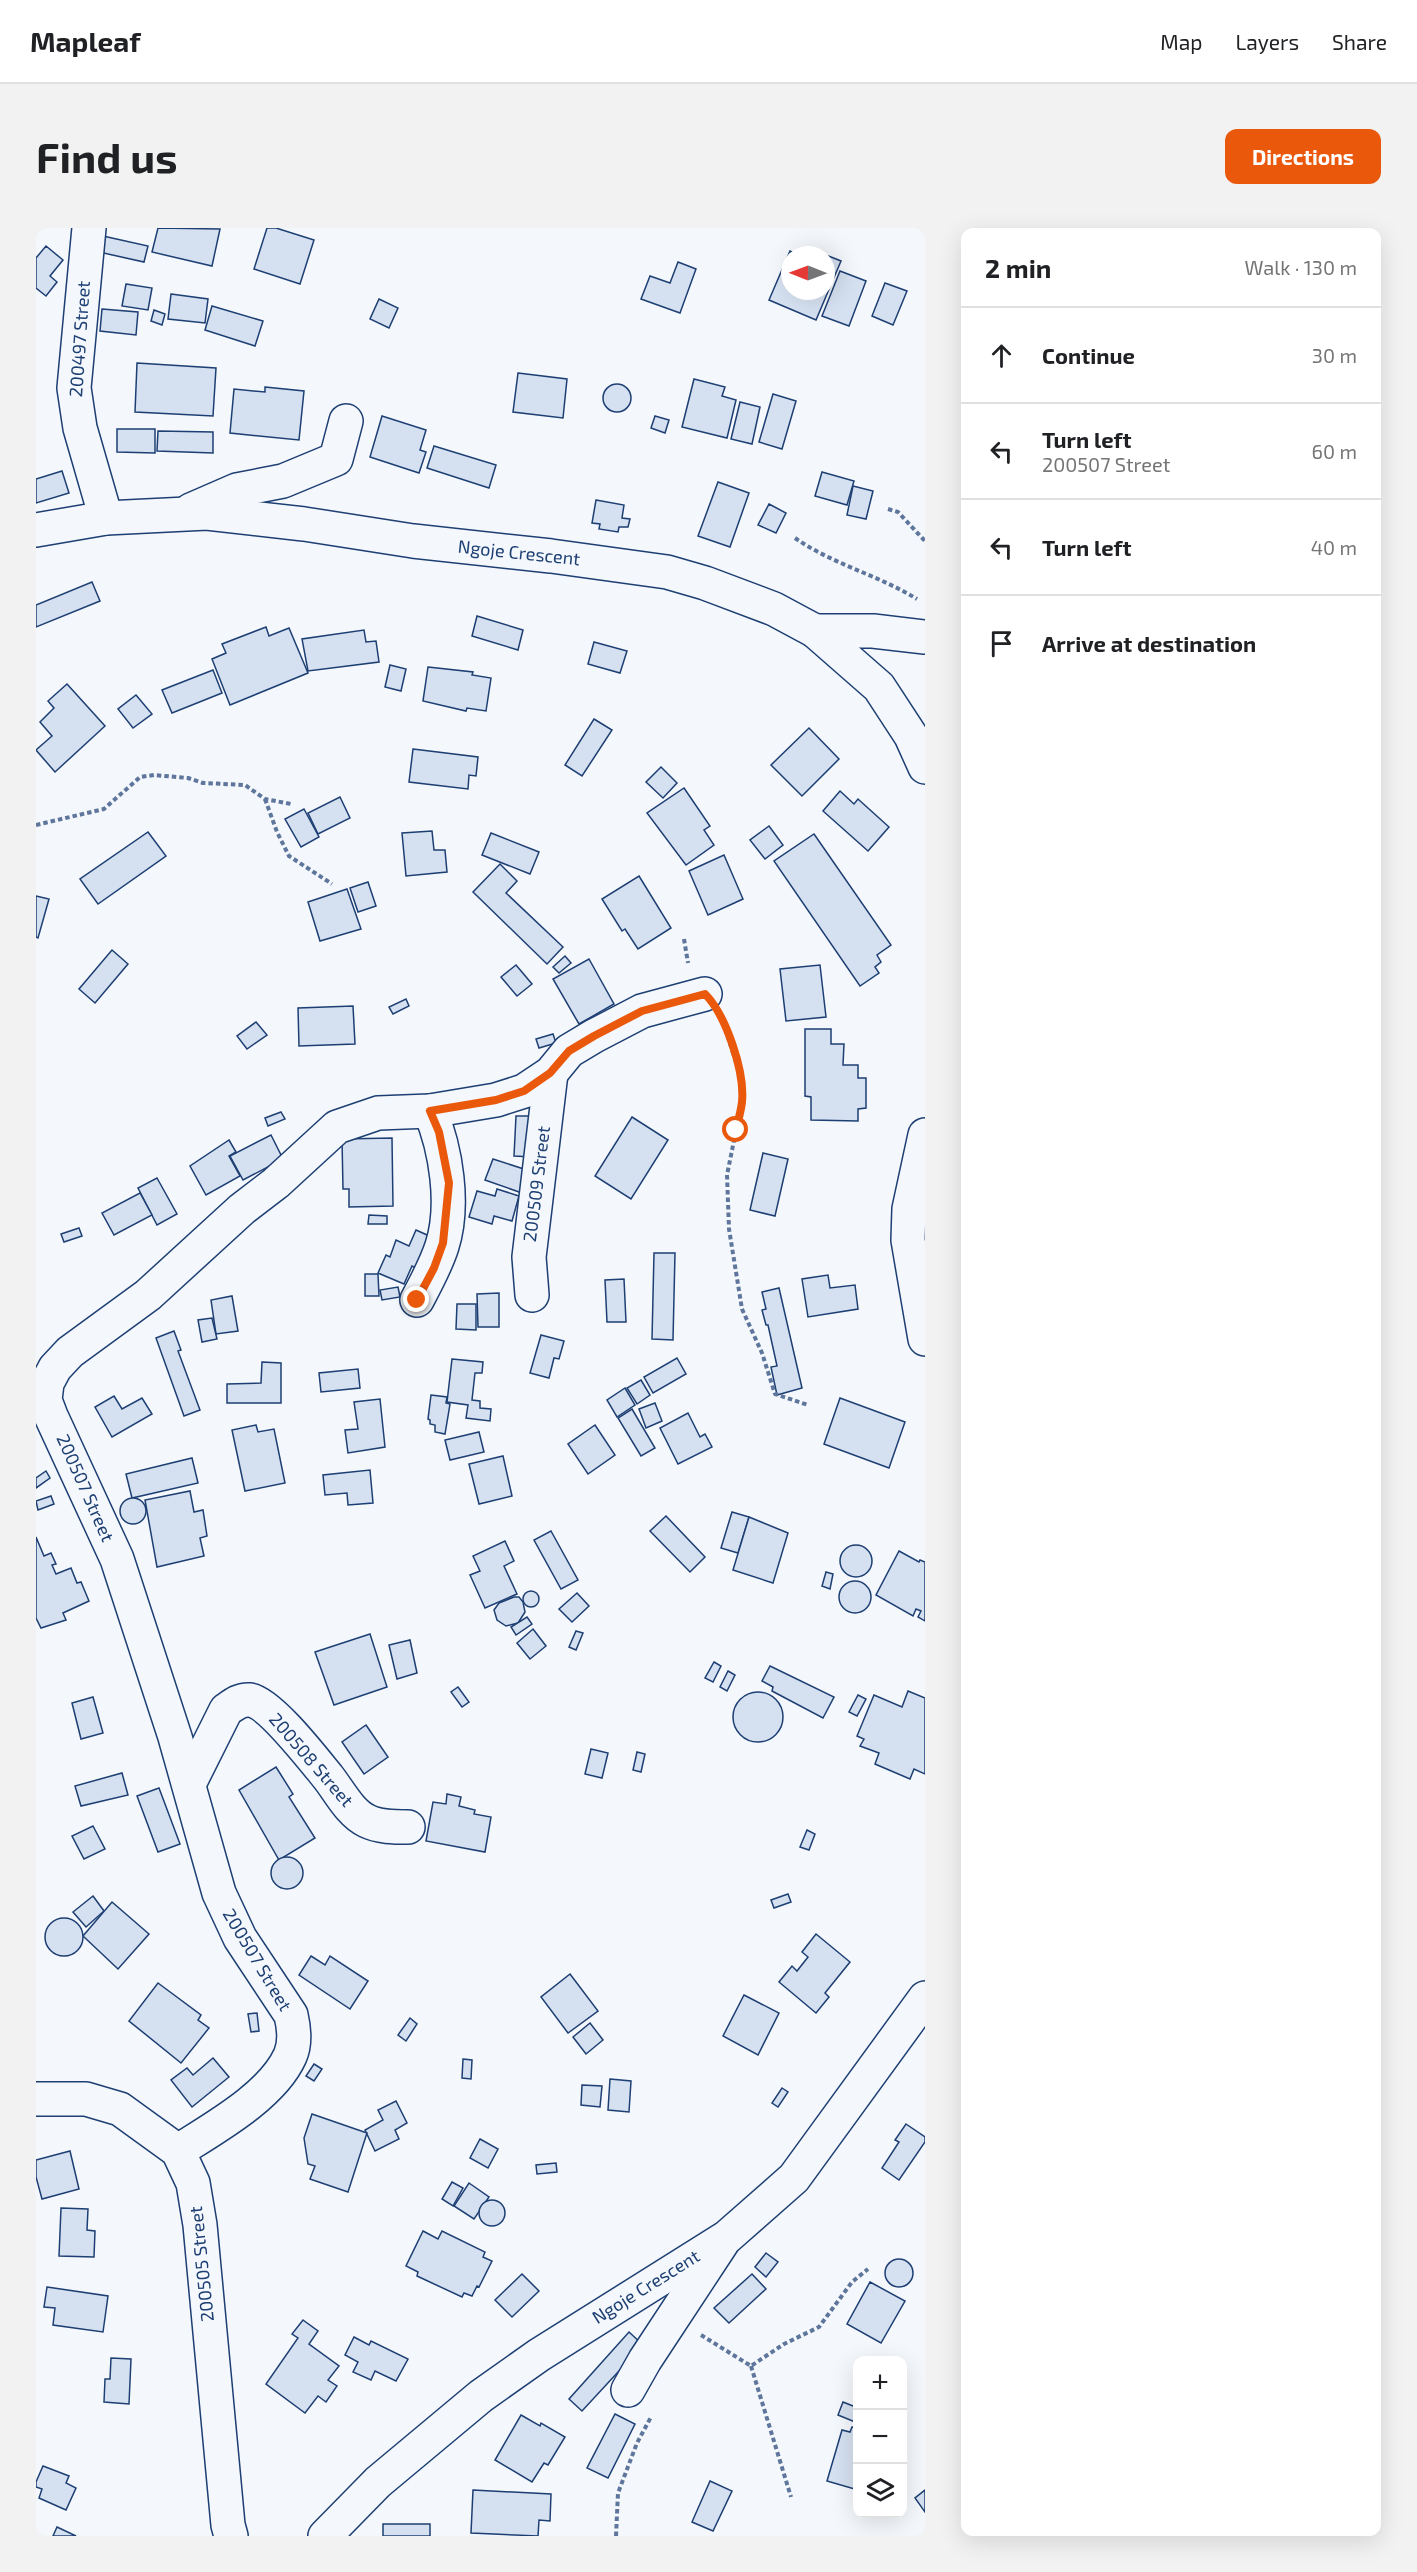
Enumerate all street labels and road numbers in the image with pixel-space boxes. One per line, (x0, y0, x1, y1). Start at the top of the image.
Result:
street label: 200497 Street (64, 280, 94, 398)
street label: Ngoje Crescent (457, 535, 581, 569)
street label: 200509 Street (518, 1125, 554, 1243)
street label: 200507 Street (52, 1430, 120, 1545)
street label: 200508 Street (265, 1708, 359, 1811)
street label: 200507 Street (219, 1904, 297, 2015)
street label: 200505 Street (184, 2205, 218, 2323)
street label: Ngoje Crescent (588, 2244, 703, 2328)

